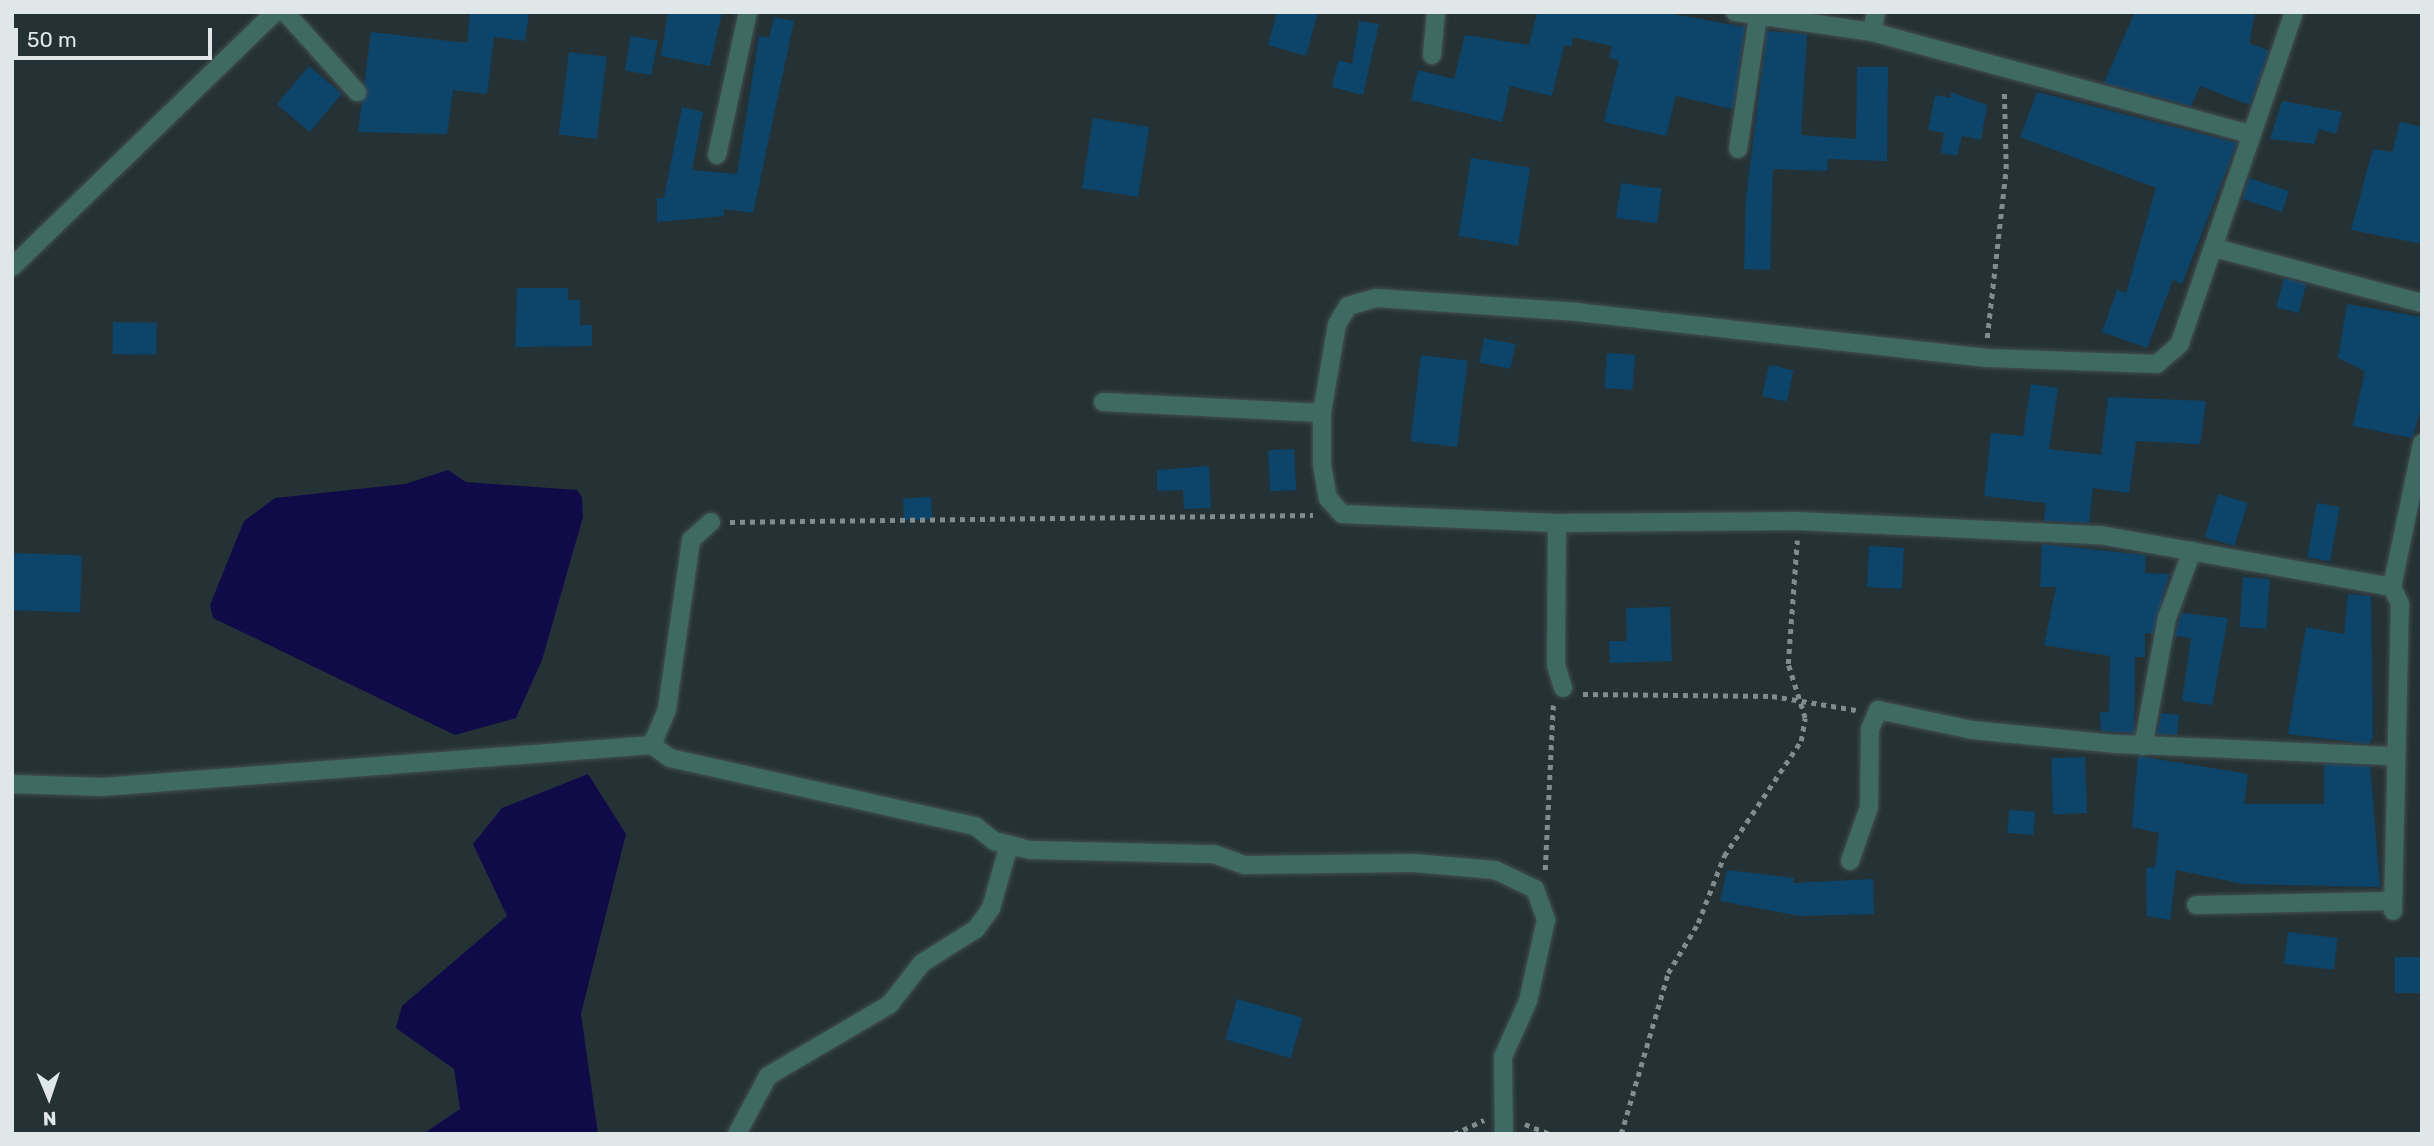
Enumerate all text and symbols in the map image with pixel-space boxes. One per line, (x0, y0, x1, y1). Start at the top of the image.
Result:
scale bar (18, 14, 215, 58)
text: 50 m (27, 27, 77, 52)
north arrow (14, 1062, 84, 1132)
text: N (43, 1107, 57, 1130)

